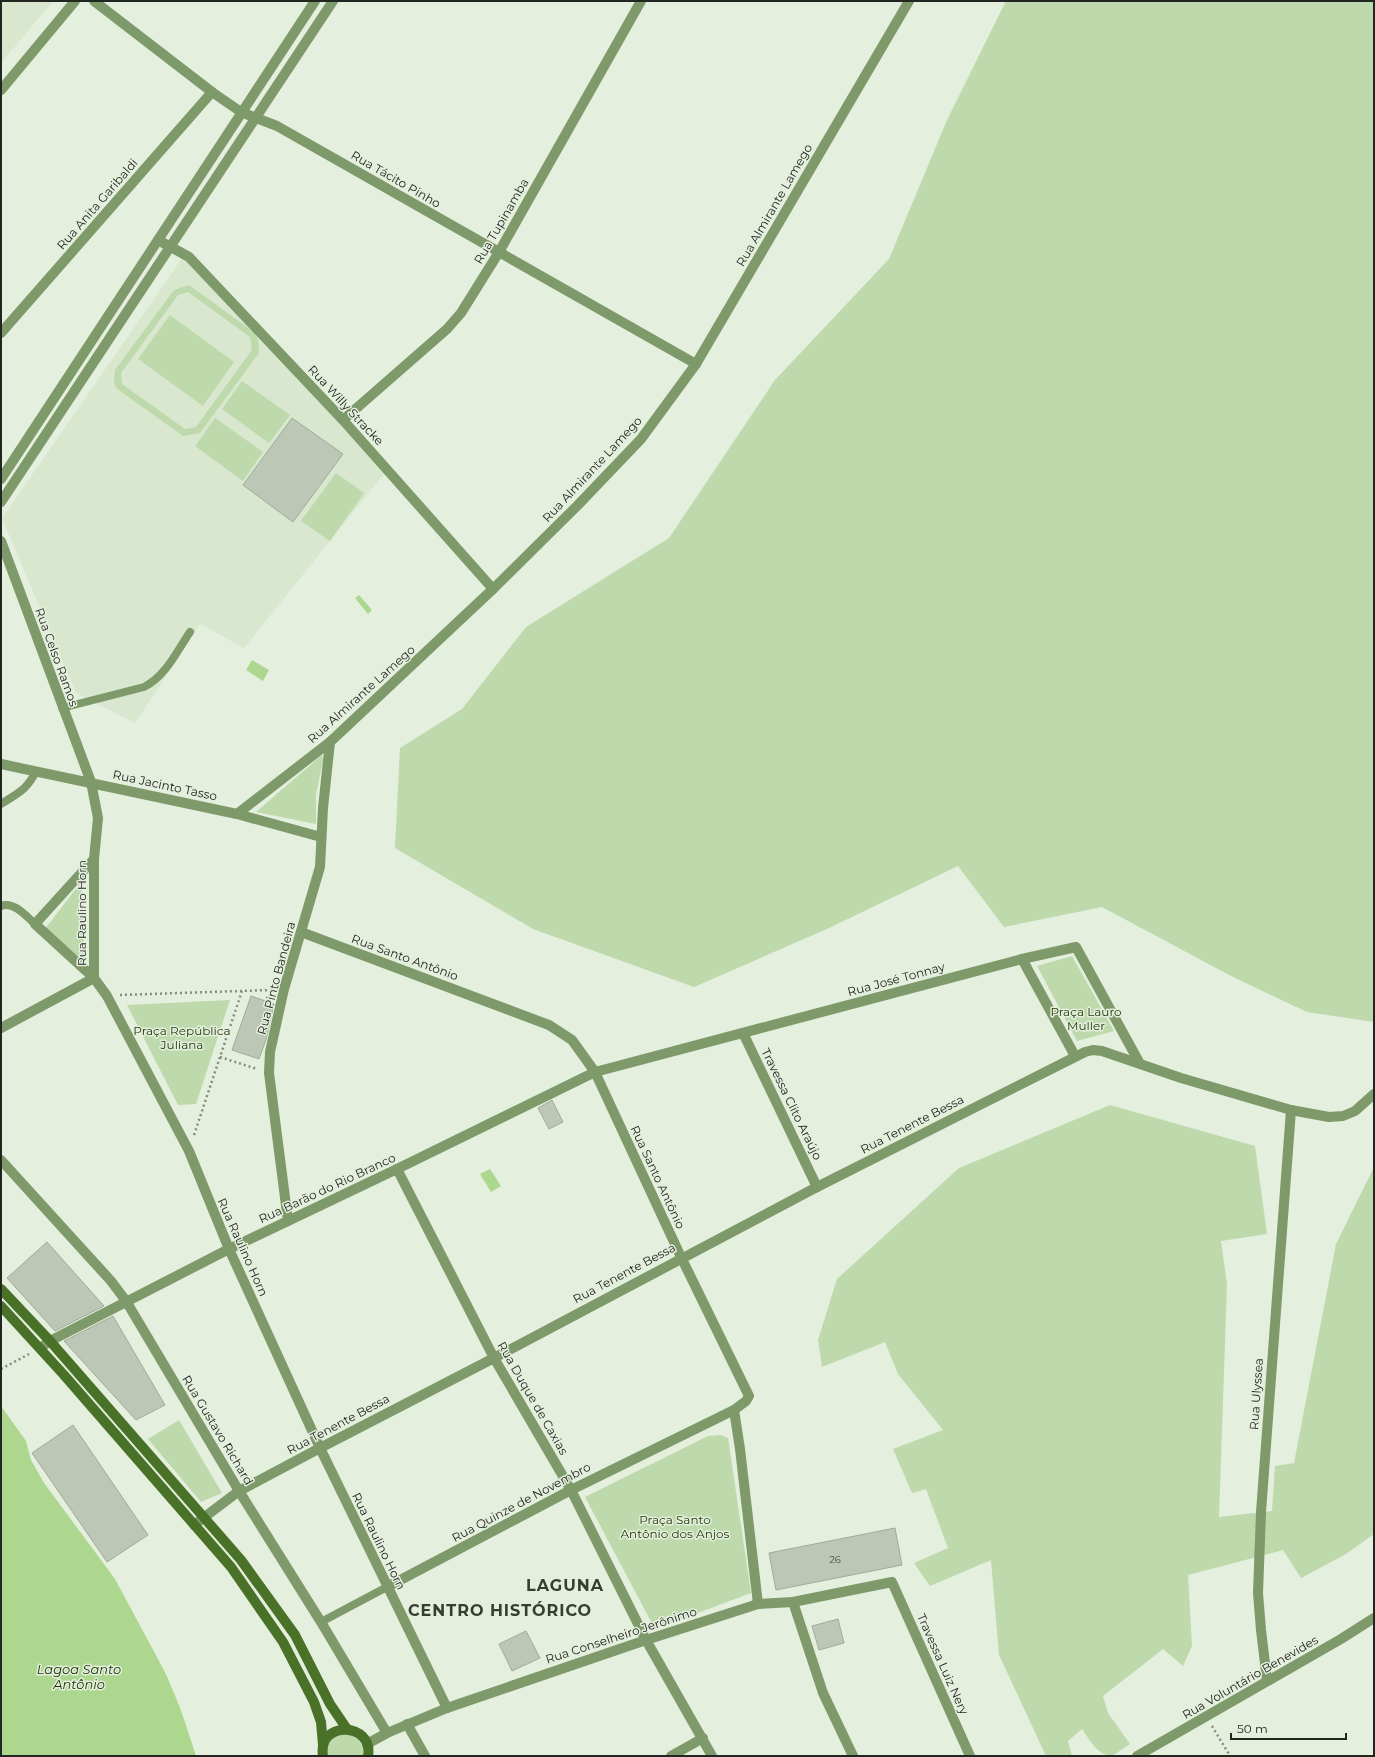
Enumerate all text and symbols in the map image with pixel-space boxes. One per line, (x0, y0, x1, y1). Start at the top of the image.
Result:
street label: Rua Almirante Lamego (733, 141, 815, 269)
street label: Rua Tácito Pinho (348, 147, 444, 211)
street label: Rua Anita Garibaldi (53, 155, 141, 253)
street label: Rua Tupinamba (470, 176, 532, 266)
street label: Rua Willy Stracke (305, 362, 387, 448)
street label: Rua Almirante Lamego (539, 413, 645, 525)
street label: Rua Celso Ramos (32, 606, 82, 709)
street label: Rua Almirante Lamego (304, 642, 418, 746)
street label: Rua Jacinto Tasso (111, 767, 219, 803)
street label: Rua Raulino Horn (74, 860, 89, 966)
street label: Rua Pinto Bandeira (254, 920, 298, 1036)
street label: Rua Santo Antônio (350, 931, 460, 983)
street label: Rua José Tonnay (846, 959, 947, 999)
park label: Praça Lauro Muller (1050, 1004, 1122, 1033)
park label: Praça República Juliana (133, 1023, 231, 1052)
street label: Travessa Clito Araújo (758, 1046, 826, 1162)
street label: Rua Tenente Bessa (858, 1091, 966, 1157)
street label: Rua Santo Antônio (627, 1123, 689, 1231)
street label: Rua Barão do Rio Branco (256, 1150, 398, 1226)
street label: Rua Raulino Horn (215, 1195, 271, 1299)
street label: Rua Tenente Bessa (570, 1240, 678, 1306)
street label: Rua Duque de Caxias (494, 1339, 572, 1457)
street label: Rua Ulyssea (1246, 1358, 1266, 1430)
street label: Rua Gustavo Richard (179, 1372, 257, 1488)
street label: Rua Tenente Bessa (284, 1391, 392, 1457)
street label: Rua Quinze de Novembro (449, 1459, 593, 1545)
street label: Rua Raulino Horn (349, 1490, 409, 1592)
park label: Praça Santo Antônio dos Anjos (621, 1512, 730, 1541)
house number: 26 (829, 1553, 841, 1566)
district label: LAGUNA (526, 1576, 604, 1595)
district label: CENTRO HISTÓRICO (408, 1601, 592, 1620)
street label: Rua Conselheiro Jerônimo (543, 1603, 699, 1667)
street label: Travessa Luiz Nery (914, 1611, 972, 1717)
street label: Rua Voluntário Benevides (1179, 1632, 1321, 1722)
water label: Lagoa Santo Antônio (37, 1661, 121, 1692)
scale bar (1231, 1715, 1346, 1741)
text: 50 m (1237, 1721, 1268, 1736)

